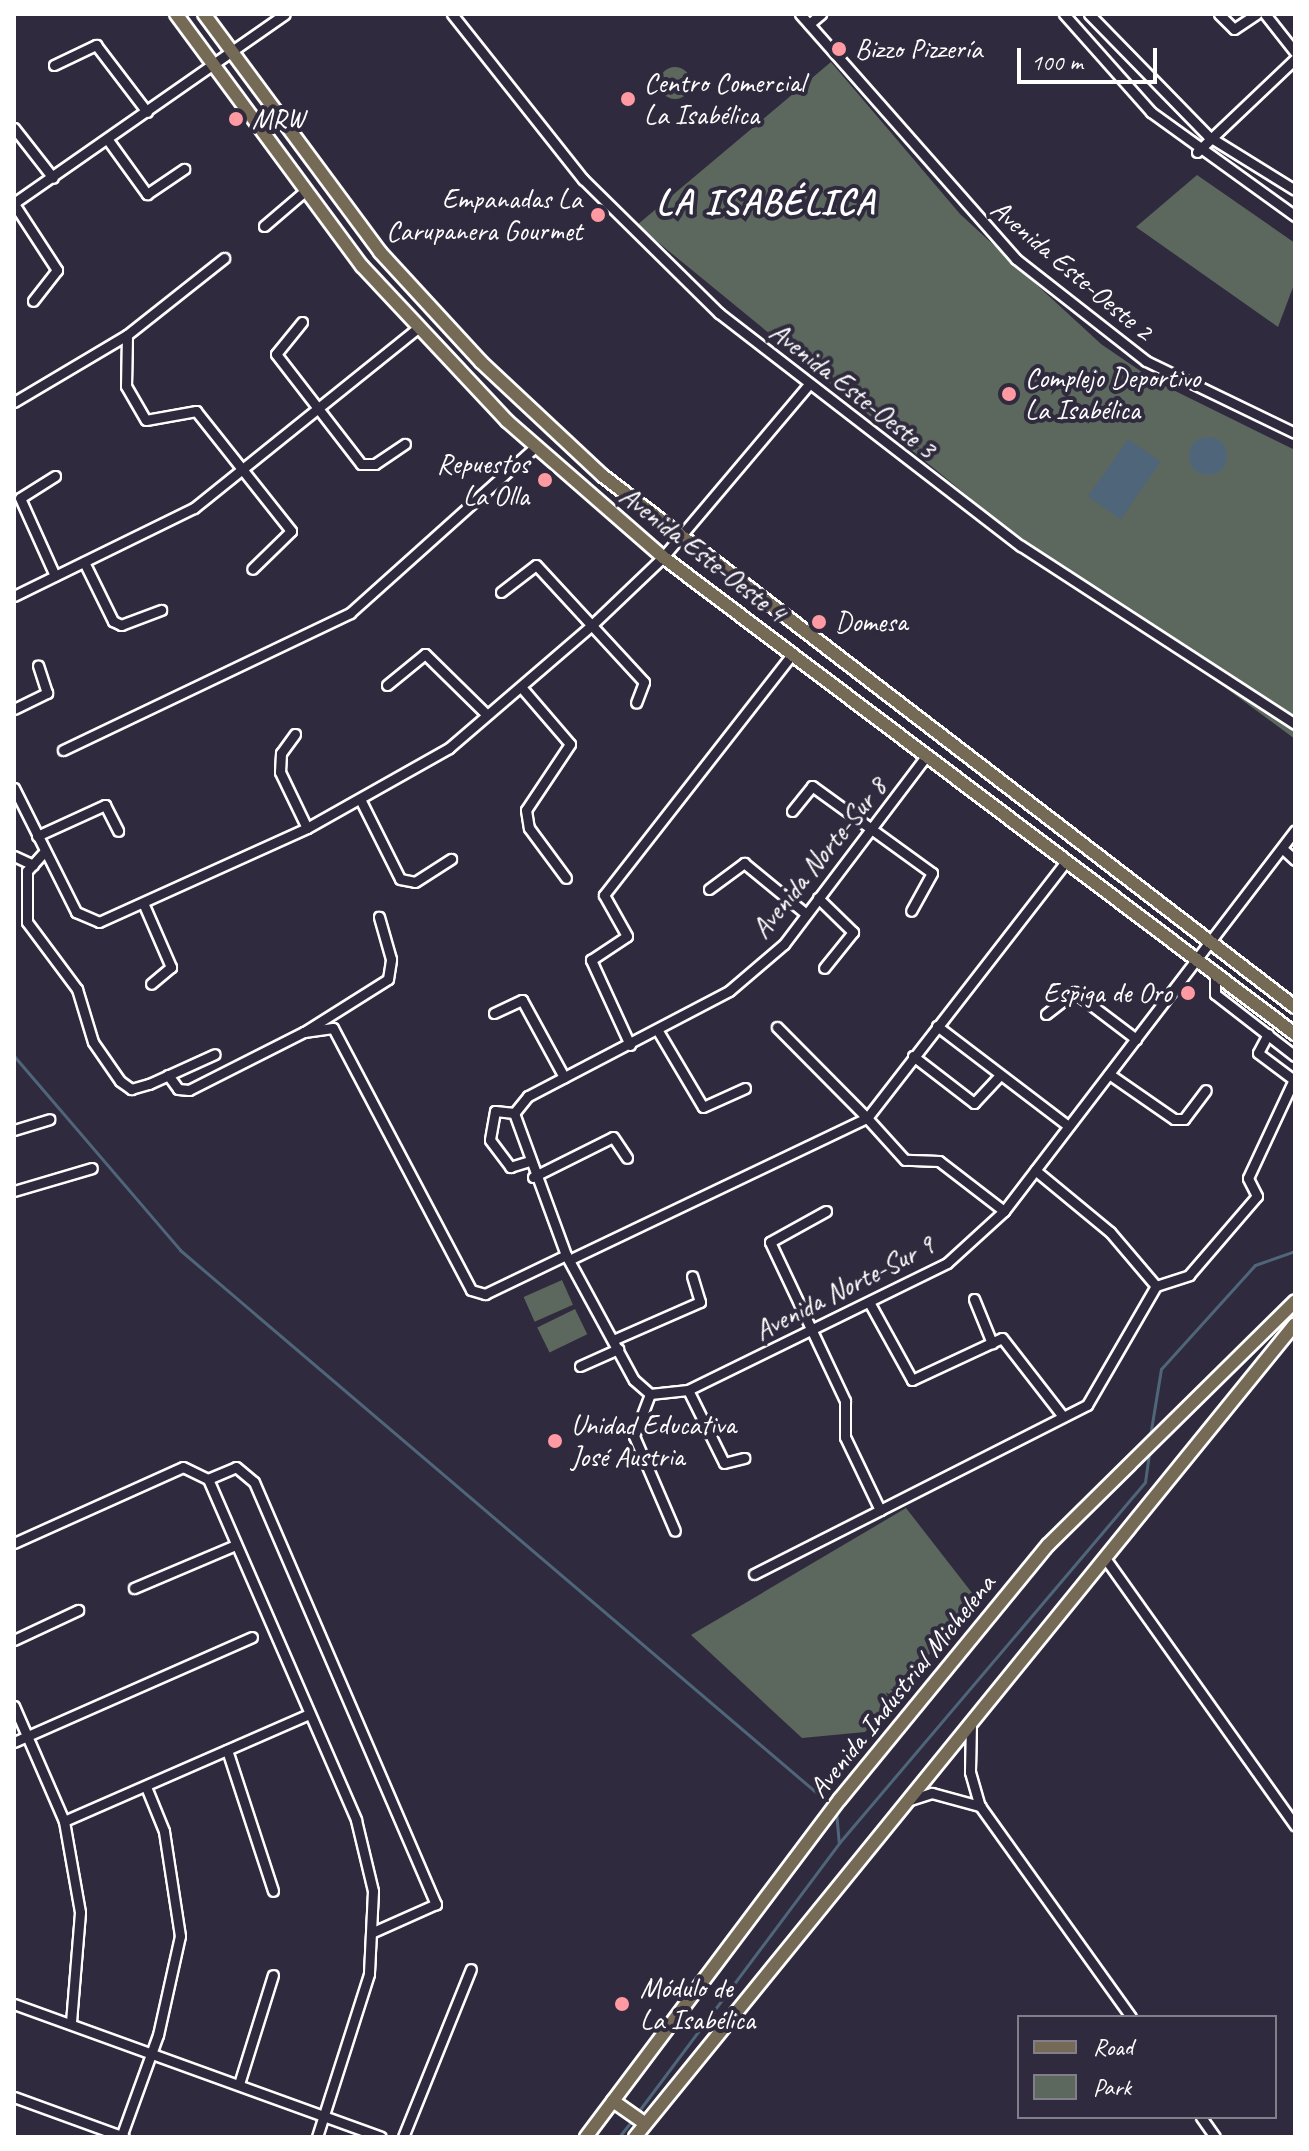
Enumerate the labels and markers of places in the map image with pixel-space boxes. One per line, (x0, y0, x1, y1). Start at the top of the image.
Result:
place label: Bizzo Pizzería (855, 32, 982, 66)
marker: Bizzo Pizzería (830, 40, 848, 58)
place label: Centro Comercial La Isabélica (644, 66, 806, 132)
marker: Centro Comercial La Isabélica (619, 90, 637, 108)
place label: MRW (252, 102, 305, 136)
marker: MRW (227, 110, 245, 128)
place label: Empanadas La Carupanera Gourmet (385, 182, 582, 248)
marker: Empanadas La Carupanera Gourmet (589, 206, 607, 224)
place label: Complejo Deportivo La Isabélica (1025, 361, 1200, 427)
marker: Complejo Deportivo La Isabélica (1000, 385, 1018, 403)
place label: Repuestos La Olla (437, 447, 529, 513)
marker: Repuestos La Olla (536, 471, 554, 489)
place label: Domesa (835, 605, 907, 639)
marker: Domesa (810, 613, 828, 631)
place label: Espiga de Oro (1043, 976, 1172, 1010)
marker: Espiga de Oro (1179, 984, 1197, 1002)
place label: Unidad Educativa José Austria (571, 1408, 735, 1474)
marker: Unidad Educativa José Austria (546, 1432, 564, 1450)
place label: Módulo de La Isabélica (640, 1971, 756, 2037)
marker: Módulo de La Isabélica (611, 1993, 633, 2015)

